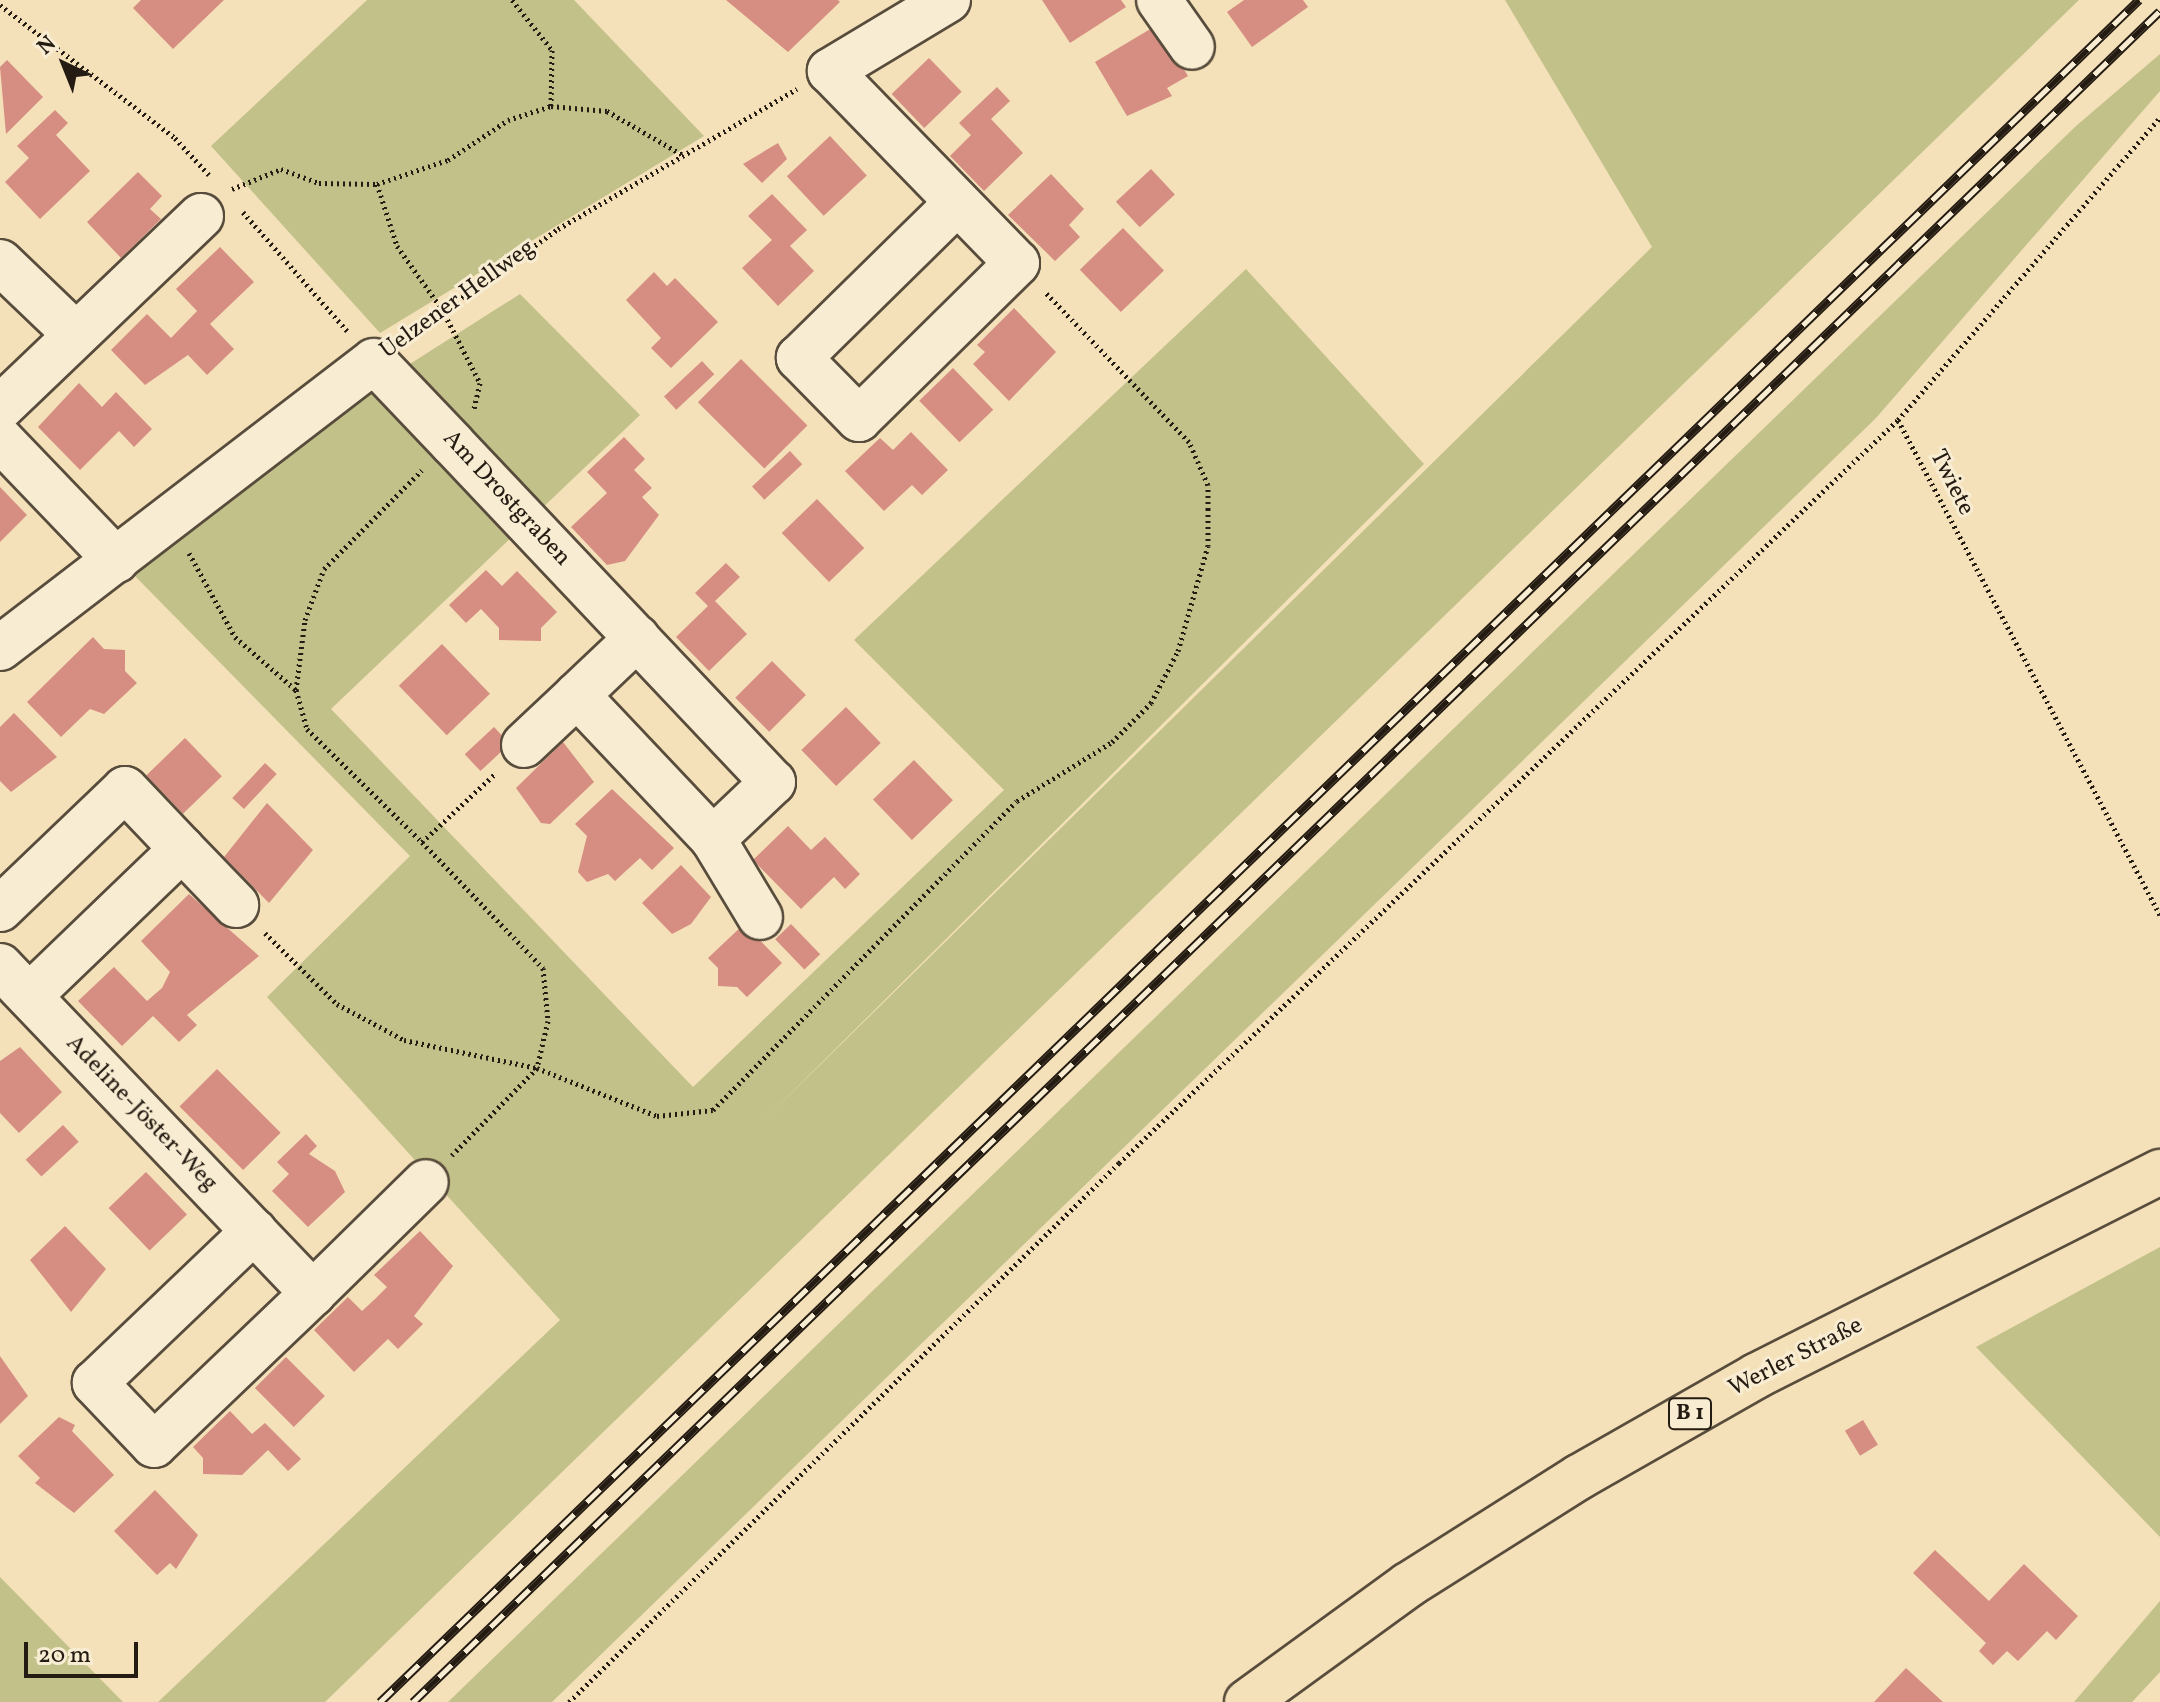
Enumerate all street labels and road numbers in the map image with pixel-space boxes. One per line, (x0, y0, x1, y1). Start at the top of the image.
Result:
street label: Uelzener Hellweg (375, 234, 541, 366)
street label: Am Drostgraben (436, 425, 576, 573)
street label: Twiete (1922, 445, 1980, 521)
street label: Adeline-Jöster-Weg (59, 1030, 223, 1198)
street label: Werler Straße (1724, 1312, 1868, 1404)
road number: B 1 (1668, 1396, 1712, 1432)

